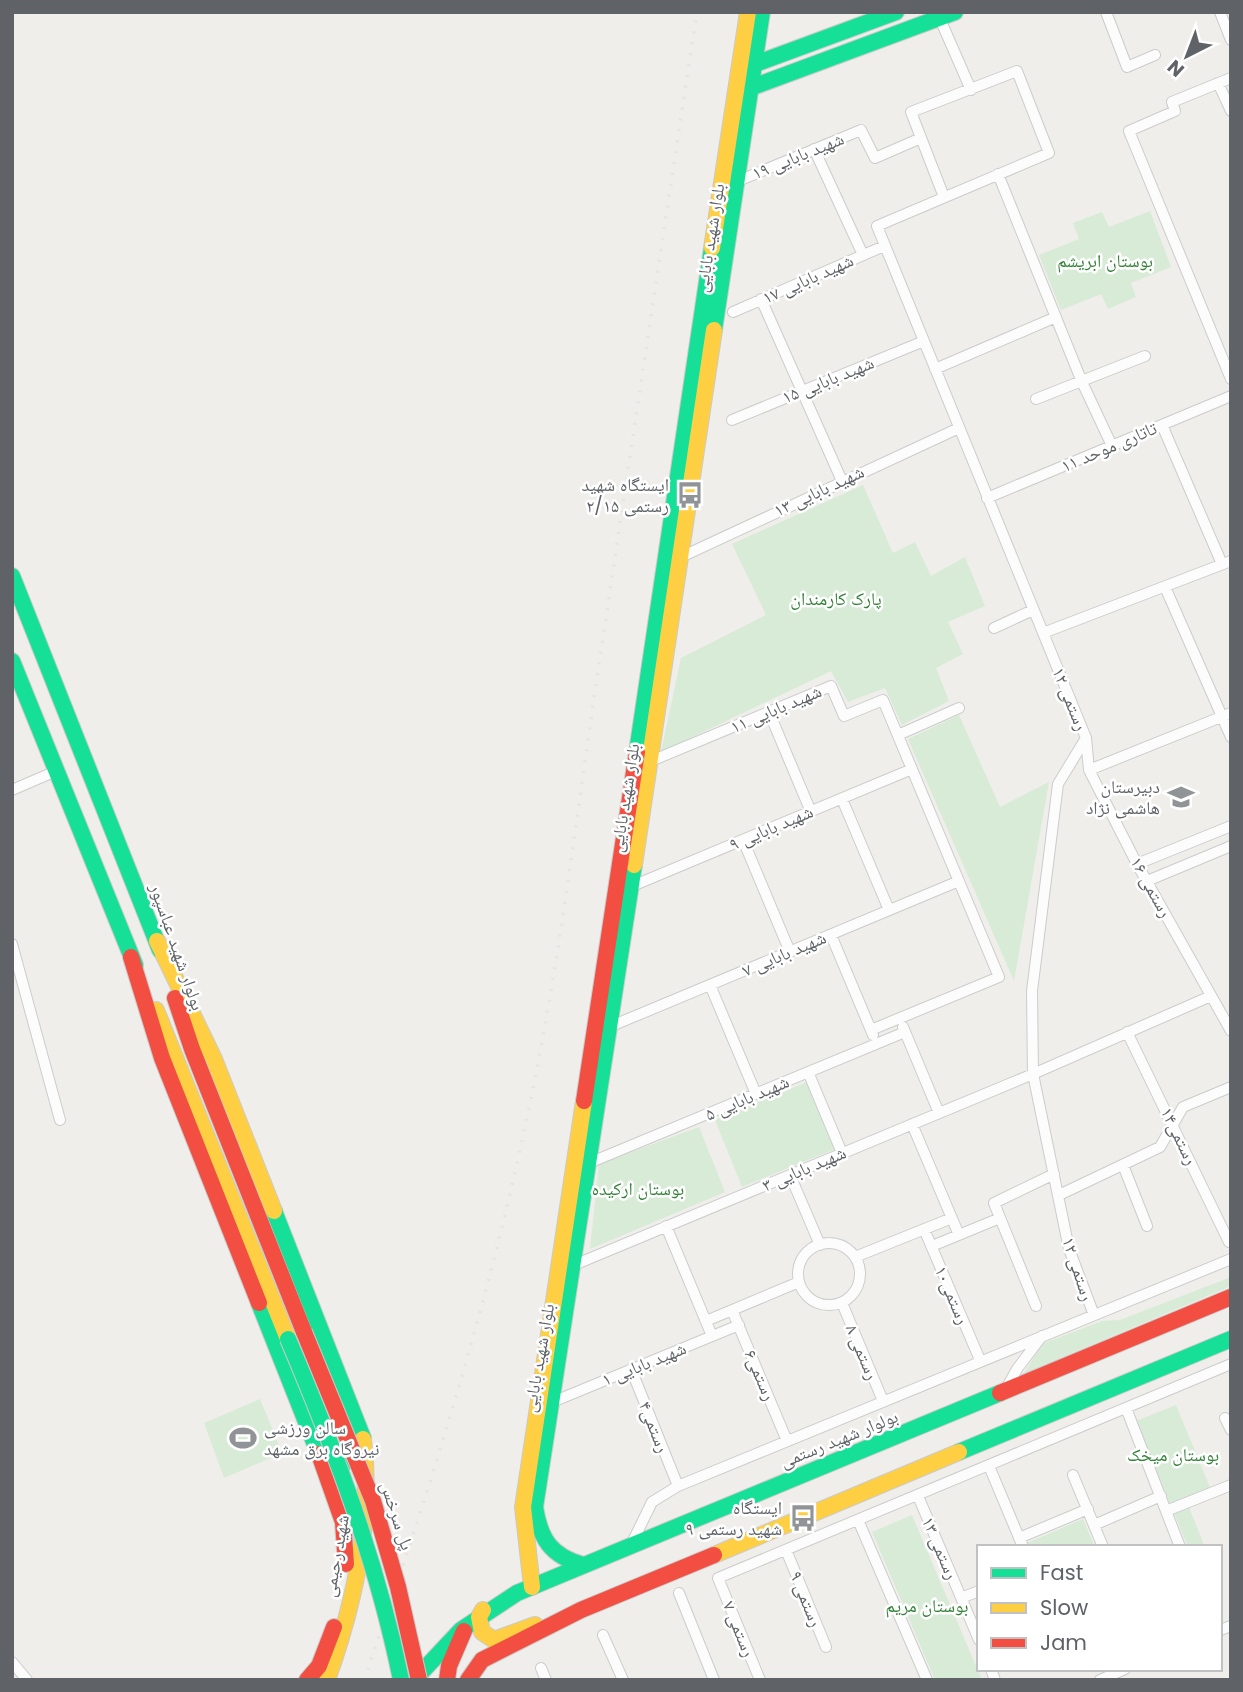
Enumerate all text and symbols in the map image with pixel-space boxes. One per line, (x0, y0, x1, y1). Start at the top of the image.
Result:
north arrow (1152, 21, 1222, 91)
text: N (1162, 53, 1190, 83)
street label: شهید بابایی ۱۹ (748, 126, 847, 185)
street label: بلوار شهید بابایی (689, 182, 730, 294)
street label: شهید بابایی ۱۷ (758, 247, 857, 310)
park label: بوستان ابریشم (1057, 248, 1153, 273)
street label: شهید بابایی ۱۵ (778, 350, 877, 409)
street label: تاتاری موحد ۱۱ (1057, 415, 1161, 478)
street label: شهید بابایی ۱۳ (770, 459, 868, 522)
place label: ایستگاه شهید رستمی ۲/۱۵ (581, 472, 669, 518)
bus stop icon: ایستگاه شهید رستمی ۲/۱۵ (675, 480, 705, 510)
park label: پارک کارمندان (790, 586, 882, 611)
street label: رستمی ۱۲ (1047, 664, 1094, 734)
street label: شهید بابایی ۱۱ (726, 678, 825, 739)
street label: بلوار شهید بابایی (604, 742, 645, 854)
place label: دبیرستان هاشمی نژاد (1086, 774, 1160, 820)
school or university icon: دبیرستان هاشمی نژاد (1166, 782, 1196, 812)
street label: شهید بابایی ۹ (725, 799, 817, 856)
street label: رستمی ۱۶ (1124, 852, 1178, 922)
street label: بولوار شهید عباسپور (144, 879, 211, 1014)
street label: شهید بابایی ۷ (738, 925, 830, 982)
street label: شهید بابایی ۵ (701, 1069, 793, 1126)
street label: رستمی۱۴ (1155, 1103, 1204, 1169)
street label: شهید بابایی ۳ (758, 1140, 850, 1197)
park label: بوستان ارکیده (592, 1176, 684, 1201)
street label: رستمی ۱۲ (1056, 1234, 1101, 1304)
street label: رستمی۱۰ (929, 1262, 976, 1328)
street label: بلوار شهید بابایی (517, 1302, 560, 1414)
street label: رستمی ۸ (840, 1320, 885, 1383)
street label: شهید بابایی ۱ (598, 1335, 690, 1392)
street label: رستمی۶ (739, 1345, 782, 1404)
street label: رستمی۴ (633, 1397, 676, 1456)
street label: بولوار شهید رستمی (776, 1403, 902, 1474)
place label: سالن ورزشی نیروگاه برق مشهد (264, 1415, 380, 1461)
sports icon: سالن ورزشی نیروگاه برق مشهد (228, 1423, 258, 1453)
park label: بوستان میخک (1127, 1442, 1219, 1467)
street label: پل سرخس (375, 1478, 420, 1553)
place label: ایستگاه شهید رستمی ۹ (686, 1495, 782, 1541)
bus stop icon: ایستگاه شهید رستمی ۹ (788, 1503, 818, 1533)
street label: شهید رحیمی (316, 1513, 355, 1599)
street label: رستمی ۱۳ (916, 1513, 965, 1583)
legend (977, 1545, 1222, 1671)
text: Fast (1040, 1558, 1083, 1587)
street label: رستمی ۹ (784, 1567, 829, 1630)
park label: بوستان مریم (886, 1593, 968, 1618)
text: Slow (1040, 1593, 1088, 1622)
street label: رستمی ۷ (717, 1597, 762, 1660)
text: Jam (1040, 1628, 1087, 1657)

